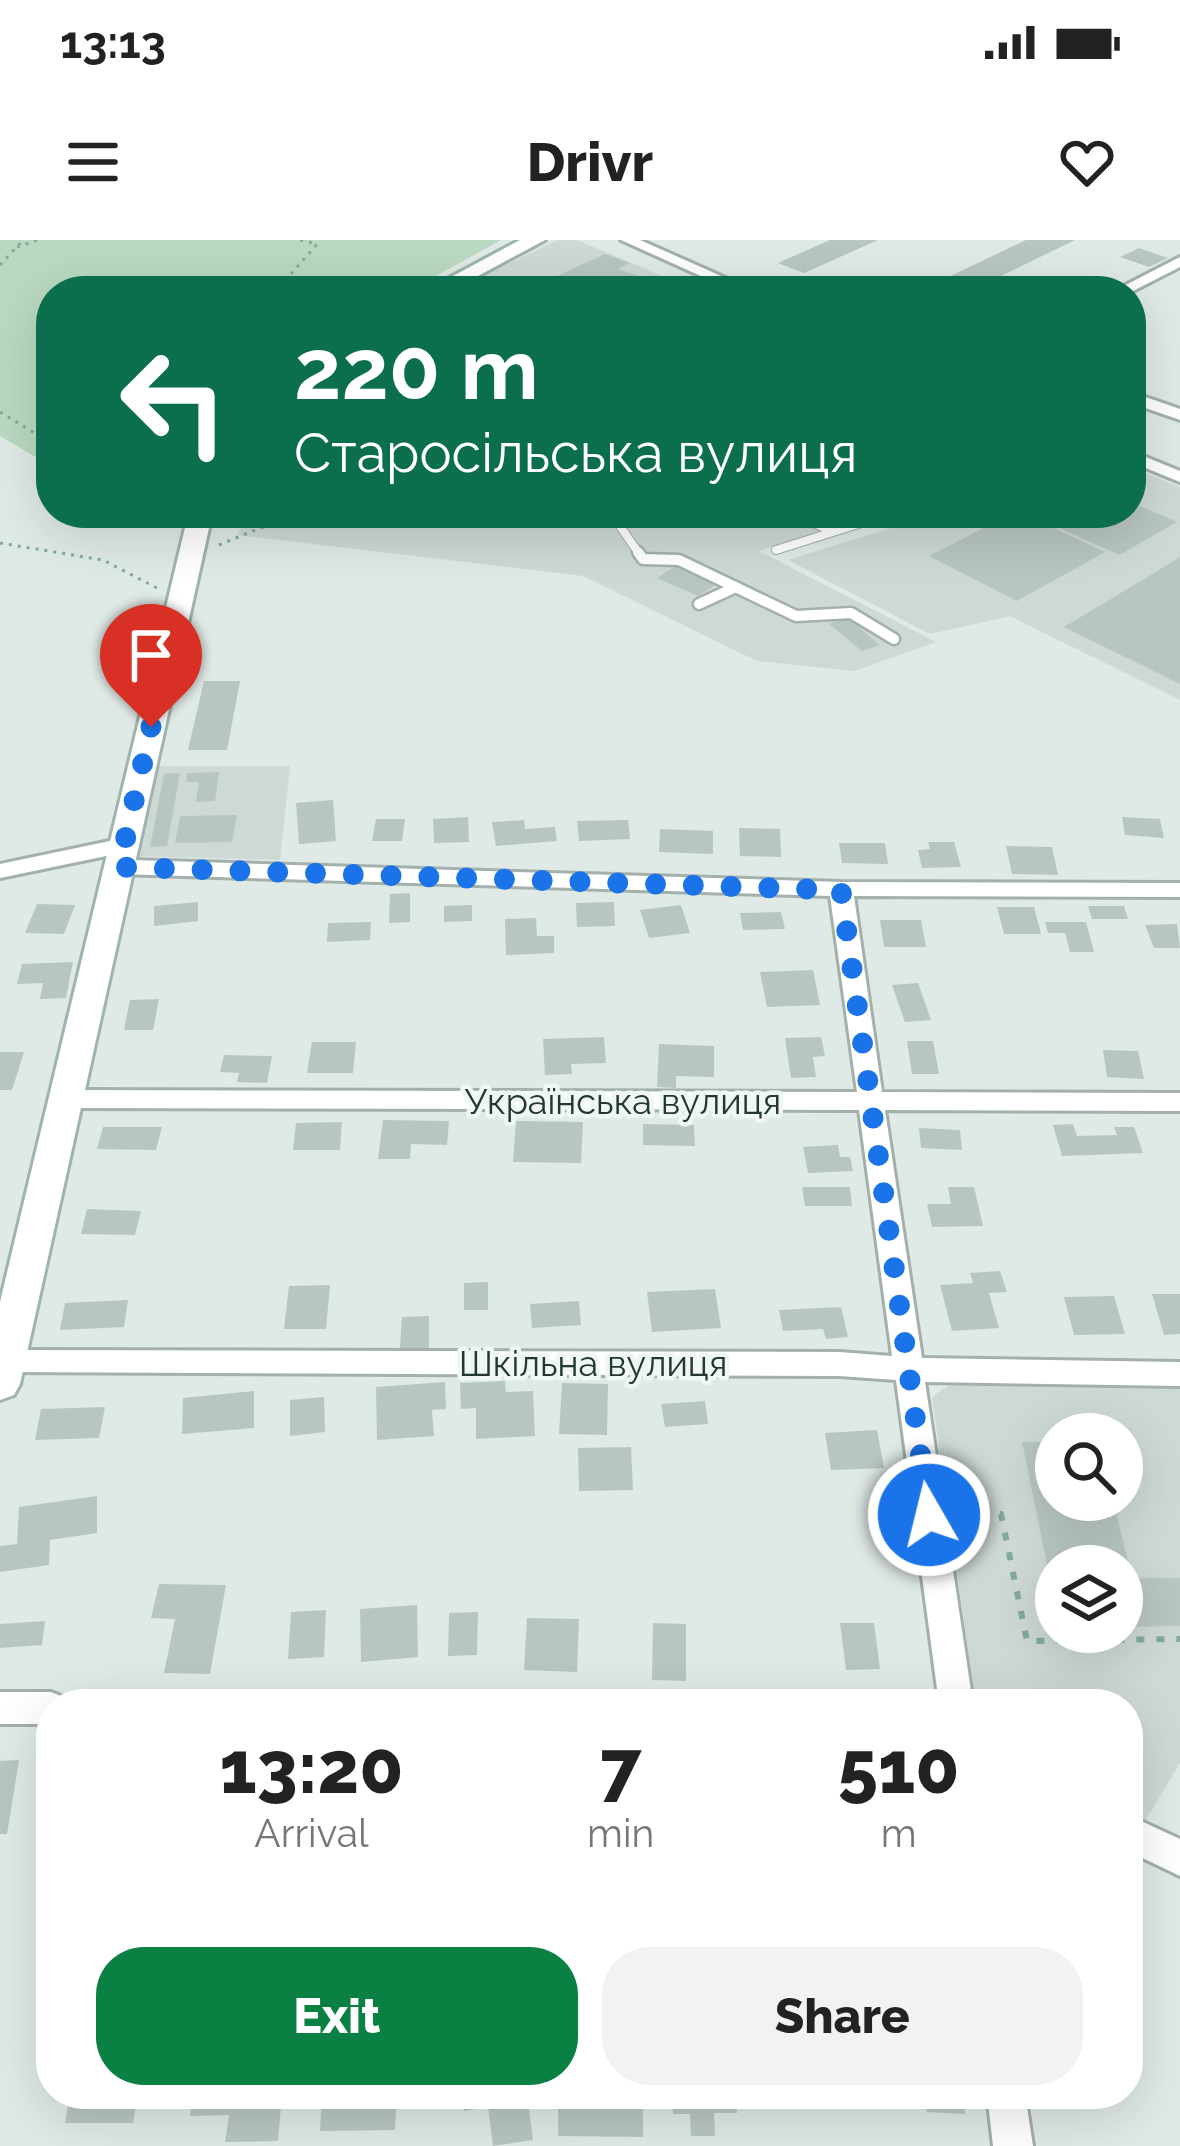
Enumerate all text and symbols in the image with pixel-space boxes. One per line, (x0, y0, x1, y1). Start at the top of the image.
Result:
text: 13:13 (60, 16, 166, 69)
icon: menu (60, 129, 126, 195)
icon: heart (1054, 129, 1120, 195)
text: Drivr (527, 130, 653, 194)
text: 220 m (294, 320, 539, 419)
icon: left (96, 324, 252, 480)
text: Старосільська вулиця (294, 421, 857, 485)
pin (100, 604, 202, 727)
icon: arrive (118, 622, 184, 688)
street label: Українська вулиця (465, 1080, 781, 1122)
street label: Шкільна вулиця (459, 1342, 727, 1384)
map controls (1035, 1413, 1143, 1653)
button: search (1035, 1413, 1143, 1521)
position arrow (866, 1452, 992, 1578)
button: layers (1035, 1545, 1143, 1653)
text: 13:20 (220, 1725, 404, 1810)
text: 7 (600, 1725, 641, 1810)
text: 510 (838, 1725, 959, 1810)
text: Arrival (254, 1810, 369, 1856)
text: min (587, 1810, 654, 1856)
text: m (881, 1810, 917, 1856)
button: Exit (96, 1947, 578, 2085)
button: Share (602, 1947, 1083, 2085)

